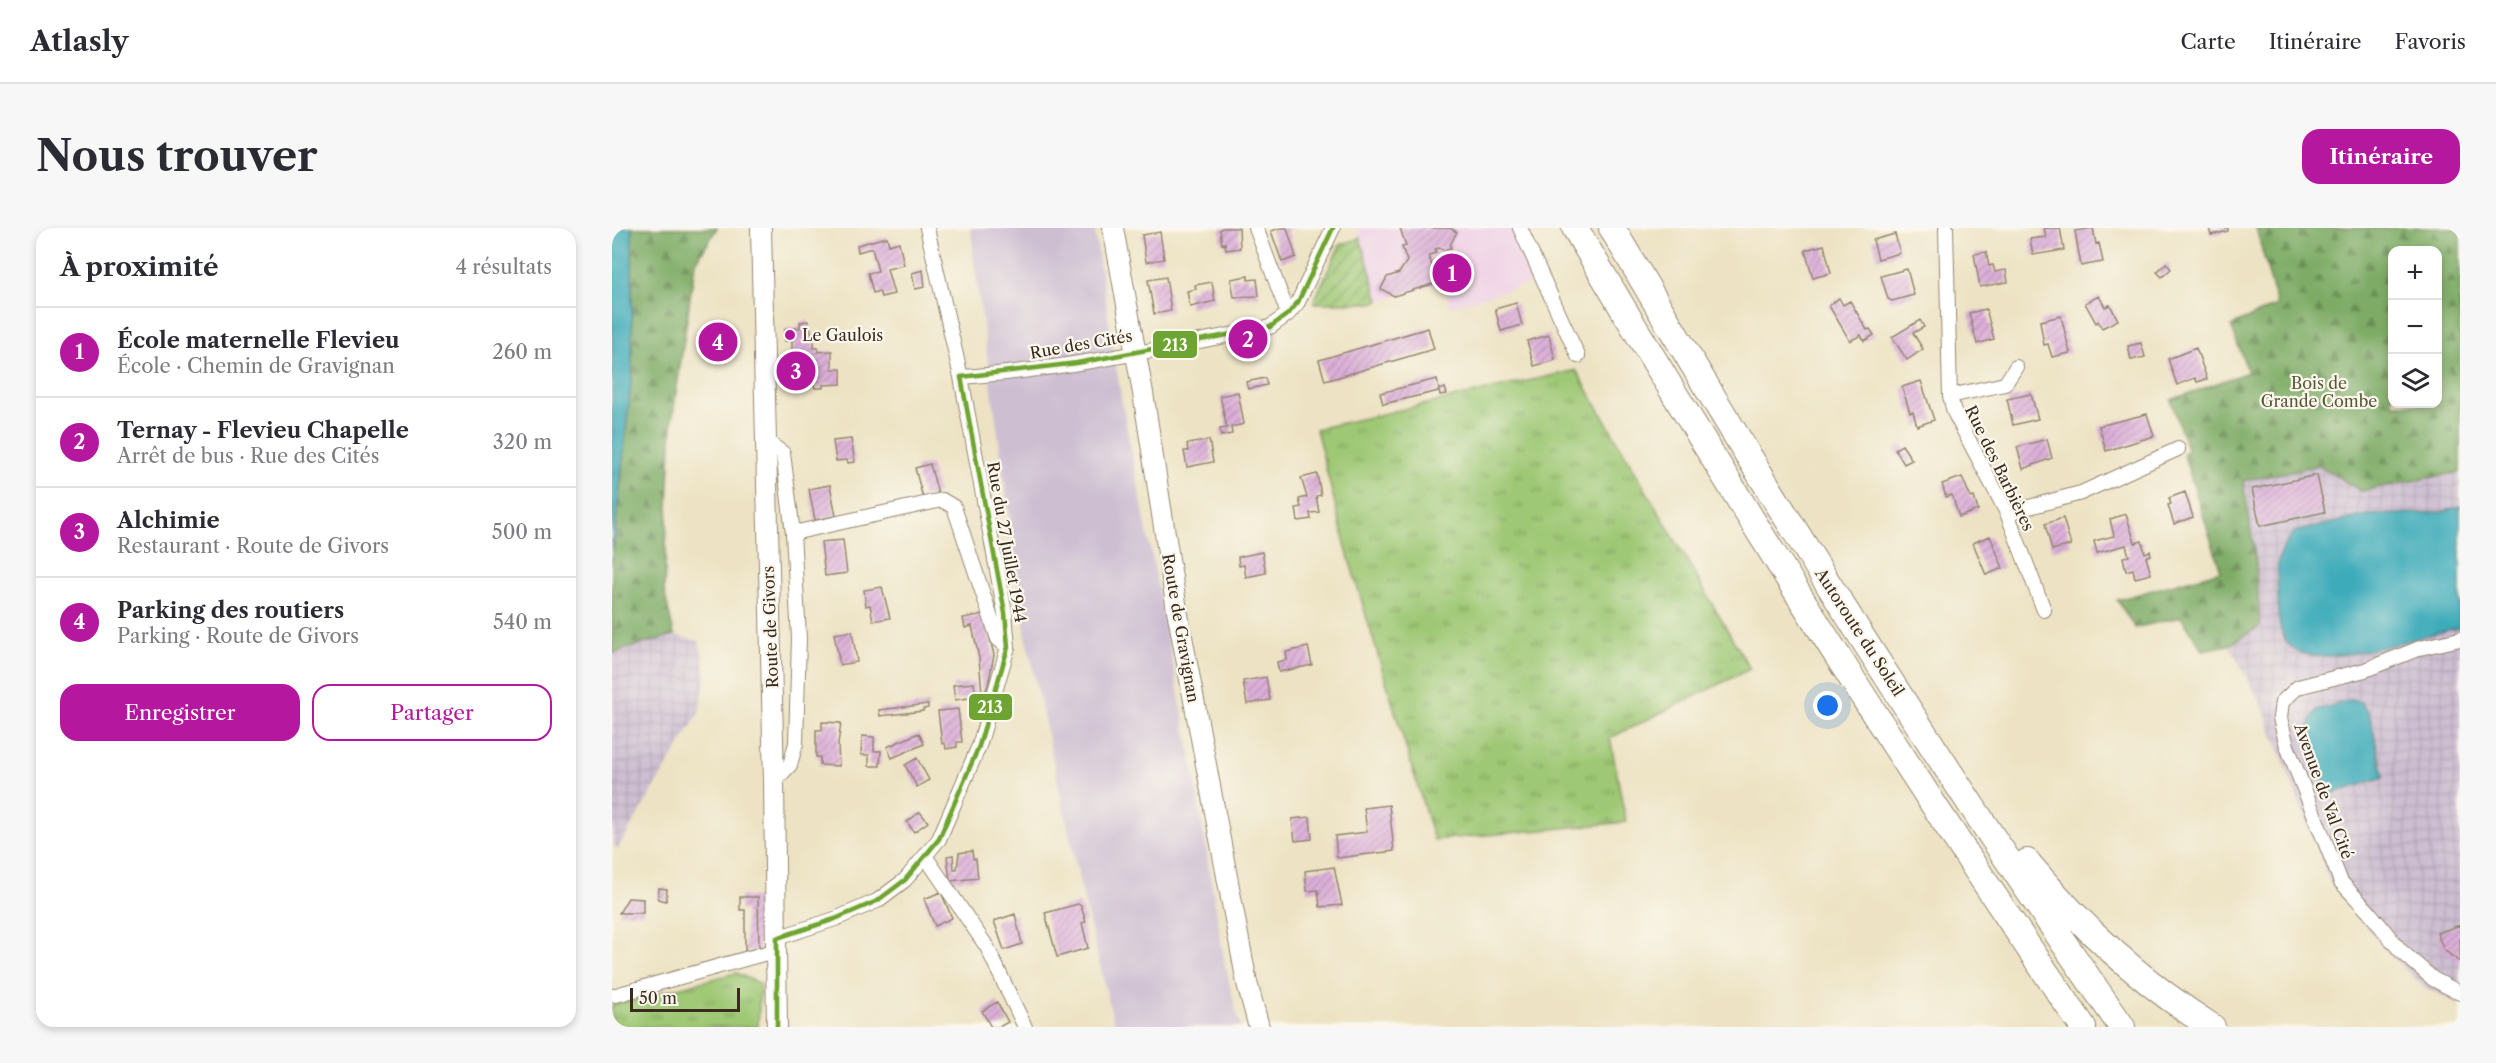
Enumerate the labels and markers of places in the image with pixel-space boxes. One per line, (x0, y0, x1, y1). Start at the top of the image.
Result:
pin: 1 (1432, 250, 1472, 296)
pin: 2 (1228, 316, 1268, 362)
pin: 4 (698, 320, 738, 364)
place label: Le Gaulois (802, 325, 883, 345)
marker: Le Gaulois (783, 328, 797, 342)
pin: 3 (776, 348, 816, 394)

